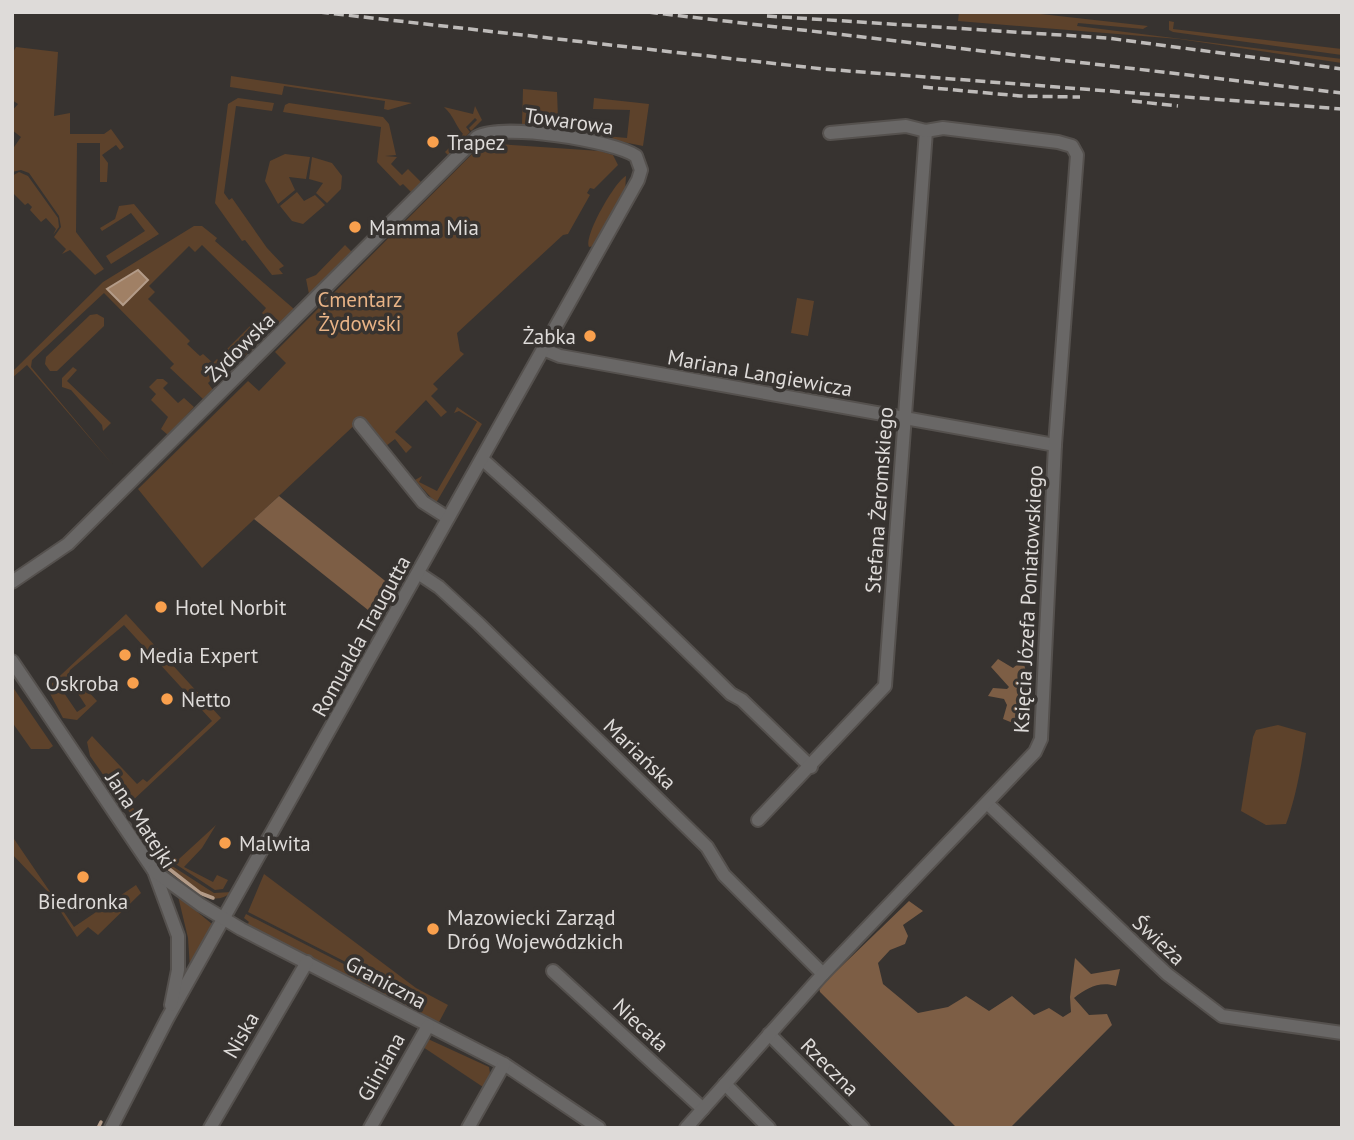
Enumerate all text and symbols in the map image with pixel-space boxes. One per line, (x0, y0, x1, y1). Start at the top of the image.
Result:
street label: Towarowa (523, 101, 615, 141)
place label: Trapez (447, 129, 505, 156)
marker: Trapez (425, 134, 441, 150)
place label: Mamma Mia (369, 214, 479, 241)
marker: Mamma Mia (347, 219, 363, 235)
park label: Cmentarz Żydowski (318, 286, 402, 337)
street label: Żydowska (199, 306, 281, 388)
place label: Żabka (523, 323, 576, 350)
marker: Żabka (582, 328, 598, 344)
street label: Mariana Langiewicza (665, 343, 855, 403)
street label: Stefana Żeromskiego (859, 406, 899, 594)
street label: Księcia Józefa Poniatowskiego (1007, 464, 1049, 734)
street label: Romualda Traugutta (306, 551, 416, 721)
place label: Hotel Norbit (175, 594, 286, 621)
marker: Hotel Norbit (153, 599, 169, 615)
place label: Media Expert (139, 642, 258, 669)
marker: Media Expert (117, 647, 133, 663)
place label: Oskroba (46, 670, 119, 697)
marker: Oskroba (125, 675, 141, 691)
place label: Netto (181, 686, 231, 713)
marker: Netto (159, 691, 175, 707)
street label: Mariańska (598, 713, 682, 795)
street label: Jana Matejki (99, 766, 182, 873)
place label: Malwita (239, 830, 311, 857)
marker: Malwita (217, 835, 233, 851)
marker: Biedronka (75, 869, 91, 885)
place label: Biedronka (38, 888, 128, 915)
place label: Mazowiecki Zarząd Dróg Wojewódzkich (447, 904, 623, 955)
street label: Świeża (1127, 909, 1191, 971)
marker: Mazowiecki Zarząd Dróg Wojewódzkich (425, 921, 441, 937)
street label: Graniczna (341, 949, 431, 1015)
street label: Niecała (607, 992, 675, 1058)
street label: Niska (217, 1007, 265, 1063)
street label: Gliniana (351, 1028, 411, 1106)
street label: Rzeczna (795, 1032, 865, 1102)

